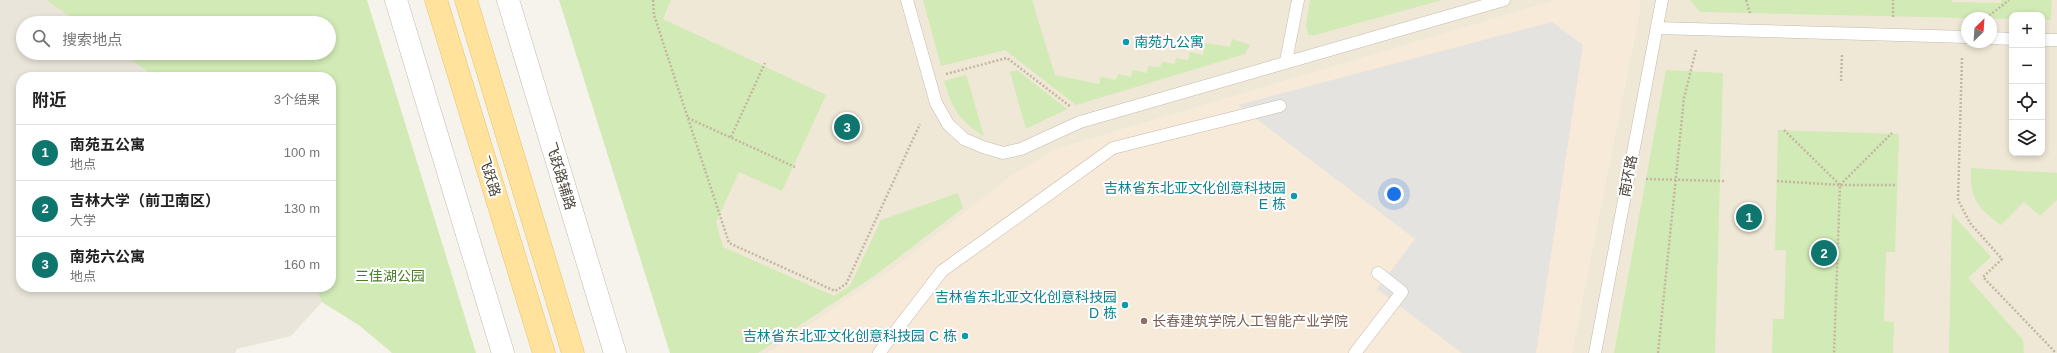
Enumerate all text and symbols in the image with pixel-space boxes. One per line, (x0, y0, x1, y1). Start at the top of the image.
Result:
north arrow (1961, 12, 1997, 48)
map controls (2009, 12, 2045, 156)
button: + (2009, 12, 2045, 48)
search box (16, 16, 336, 60)
icon: search (30, 27, 52, 49)
text: 搜索地点 (62, 31, 122, 48)
place label: 南苑九公寓 (1134, 34, 1204, 50)
marker: 南苑九公寓 (1121, 37, 1131, 47)
button: − (2009, 48, 2045, 84)
button: locate (2009, 84, 2045, 120)
text: 附近 (32, 91, 66, 110)
text: 3个结果 (274, 92, 320, 107)
pin: 3 (834, 112, 860, 142)
button: layers (2009, 120, 2045, 156)
text: 南苑五公寓 (70, 136, 145, 153)
street label: 飞跃路辅路 (543, 140, 579, 212)
text: 1 (41, 145, 49, 160)
text: 100 m (284, 145, 320, 160)
street label: 飞跃路 (476, 154, 504, 198)
street label: 南环路 (1616, 154, 1640, 198)
text: 地点 (70, 157, 96, 172)
place label: 吉林省东北亚文化创意科技园 E 栋 (1104, 180, 1286, 212)
your location (1384, 184, 1404, 204)
marker: 吉林省东北亚文化创意科技园 E 栋 (1289, 191, 1299, 201)
text: 吉林大学（前卫南区） (70, 192, 220, 209)
text: 2 (41, 201, 49, 216)
text: 130 m (284, 201, 320, 216)
pin: 1 (1736, 202, 1762, 232)
text: 大学 (70, 213, 96, 228)
pin: 2 (1811, 238, 1837, 268)
text: 南苑六公寓 (70, 248, 145, 265)
text: 3 (41, 257, 49, 272)
text: 160 m (284, 257, 320, 272)
park label: 三佳湖公园 (355, 268, 425, 284)
text: 地点 (70, 269, 96, 284)
place label: 吉林省东北亚文化创意科技园 D 栋 (935, 289, 1117, 321)
marker: 吉林省东北亚文化创意科技园 D 栋 (1120, 300, 1130, 310)
place label: 长春建筑学院人工智能产业学院 (1152, 313, 1348, 329)
marker: 长春建筑学院人工智能产业学院 (1139, 316, 1149, 326)
place label: 吉林省东北亚文化创意科技园 C 栋 (743, 328, 957, 344)
marker: 吉林省东北亚文化创意科技园 C 栋 (960, 331, 970, 341)

